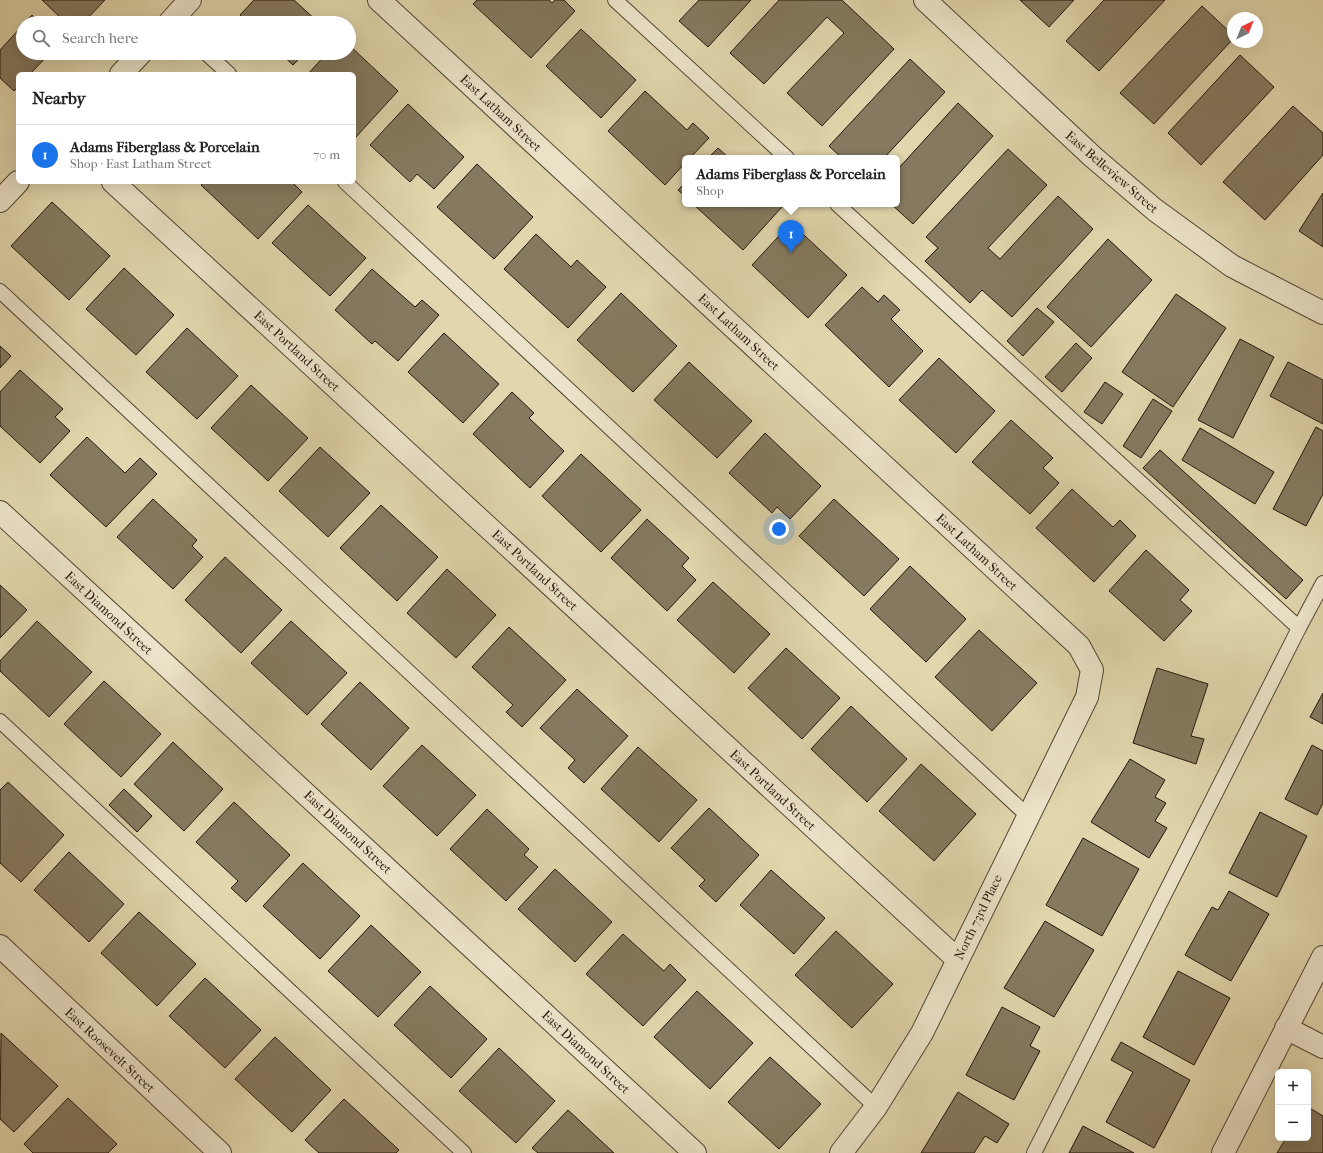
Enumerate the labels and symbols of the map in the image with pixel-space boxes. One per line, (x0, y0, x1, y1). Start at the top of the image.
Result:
north arrow (1227, 12, 1263, 48)
street label: East Latham Street (457, 71, 545, 155)
street label: East Belleview Street (1063, 128, 1162, 217)
pin: 1 (778, 220, 804, 253)
street label: East Latham Street (695, 290, 783, 374)
street label: East Portland Street (251, 307, 343, 395)
street label: East Latham Street (933, 510, 1021, 594)
your location (769, 519, 789, 539)
street label: East Portland Street (489, 526, 581, 614)
street label: East Diamond Street (62, 568, 156, 658)
street label: East Portland Street (727, 746, 819, 834)
street label: East Diamond Street (301, 787, 395, 877)
street label: North 73rd Place (951, 871, 1005, 962)
street label: East Roosevelt Street (62, 1004, 158, 1096)
street label: East Diamond Street (539, 1007, 633, 1097)

